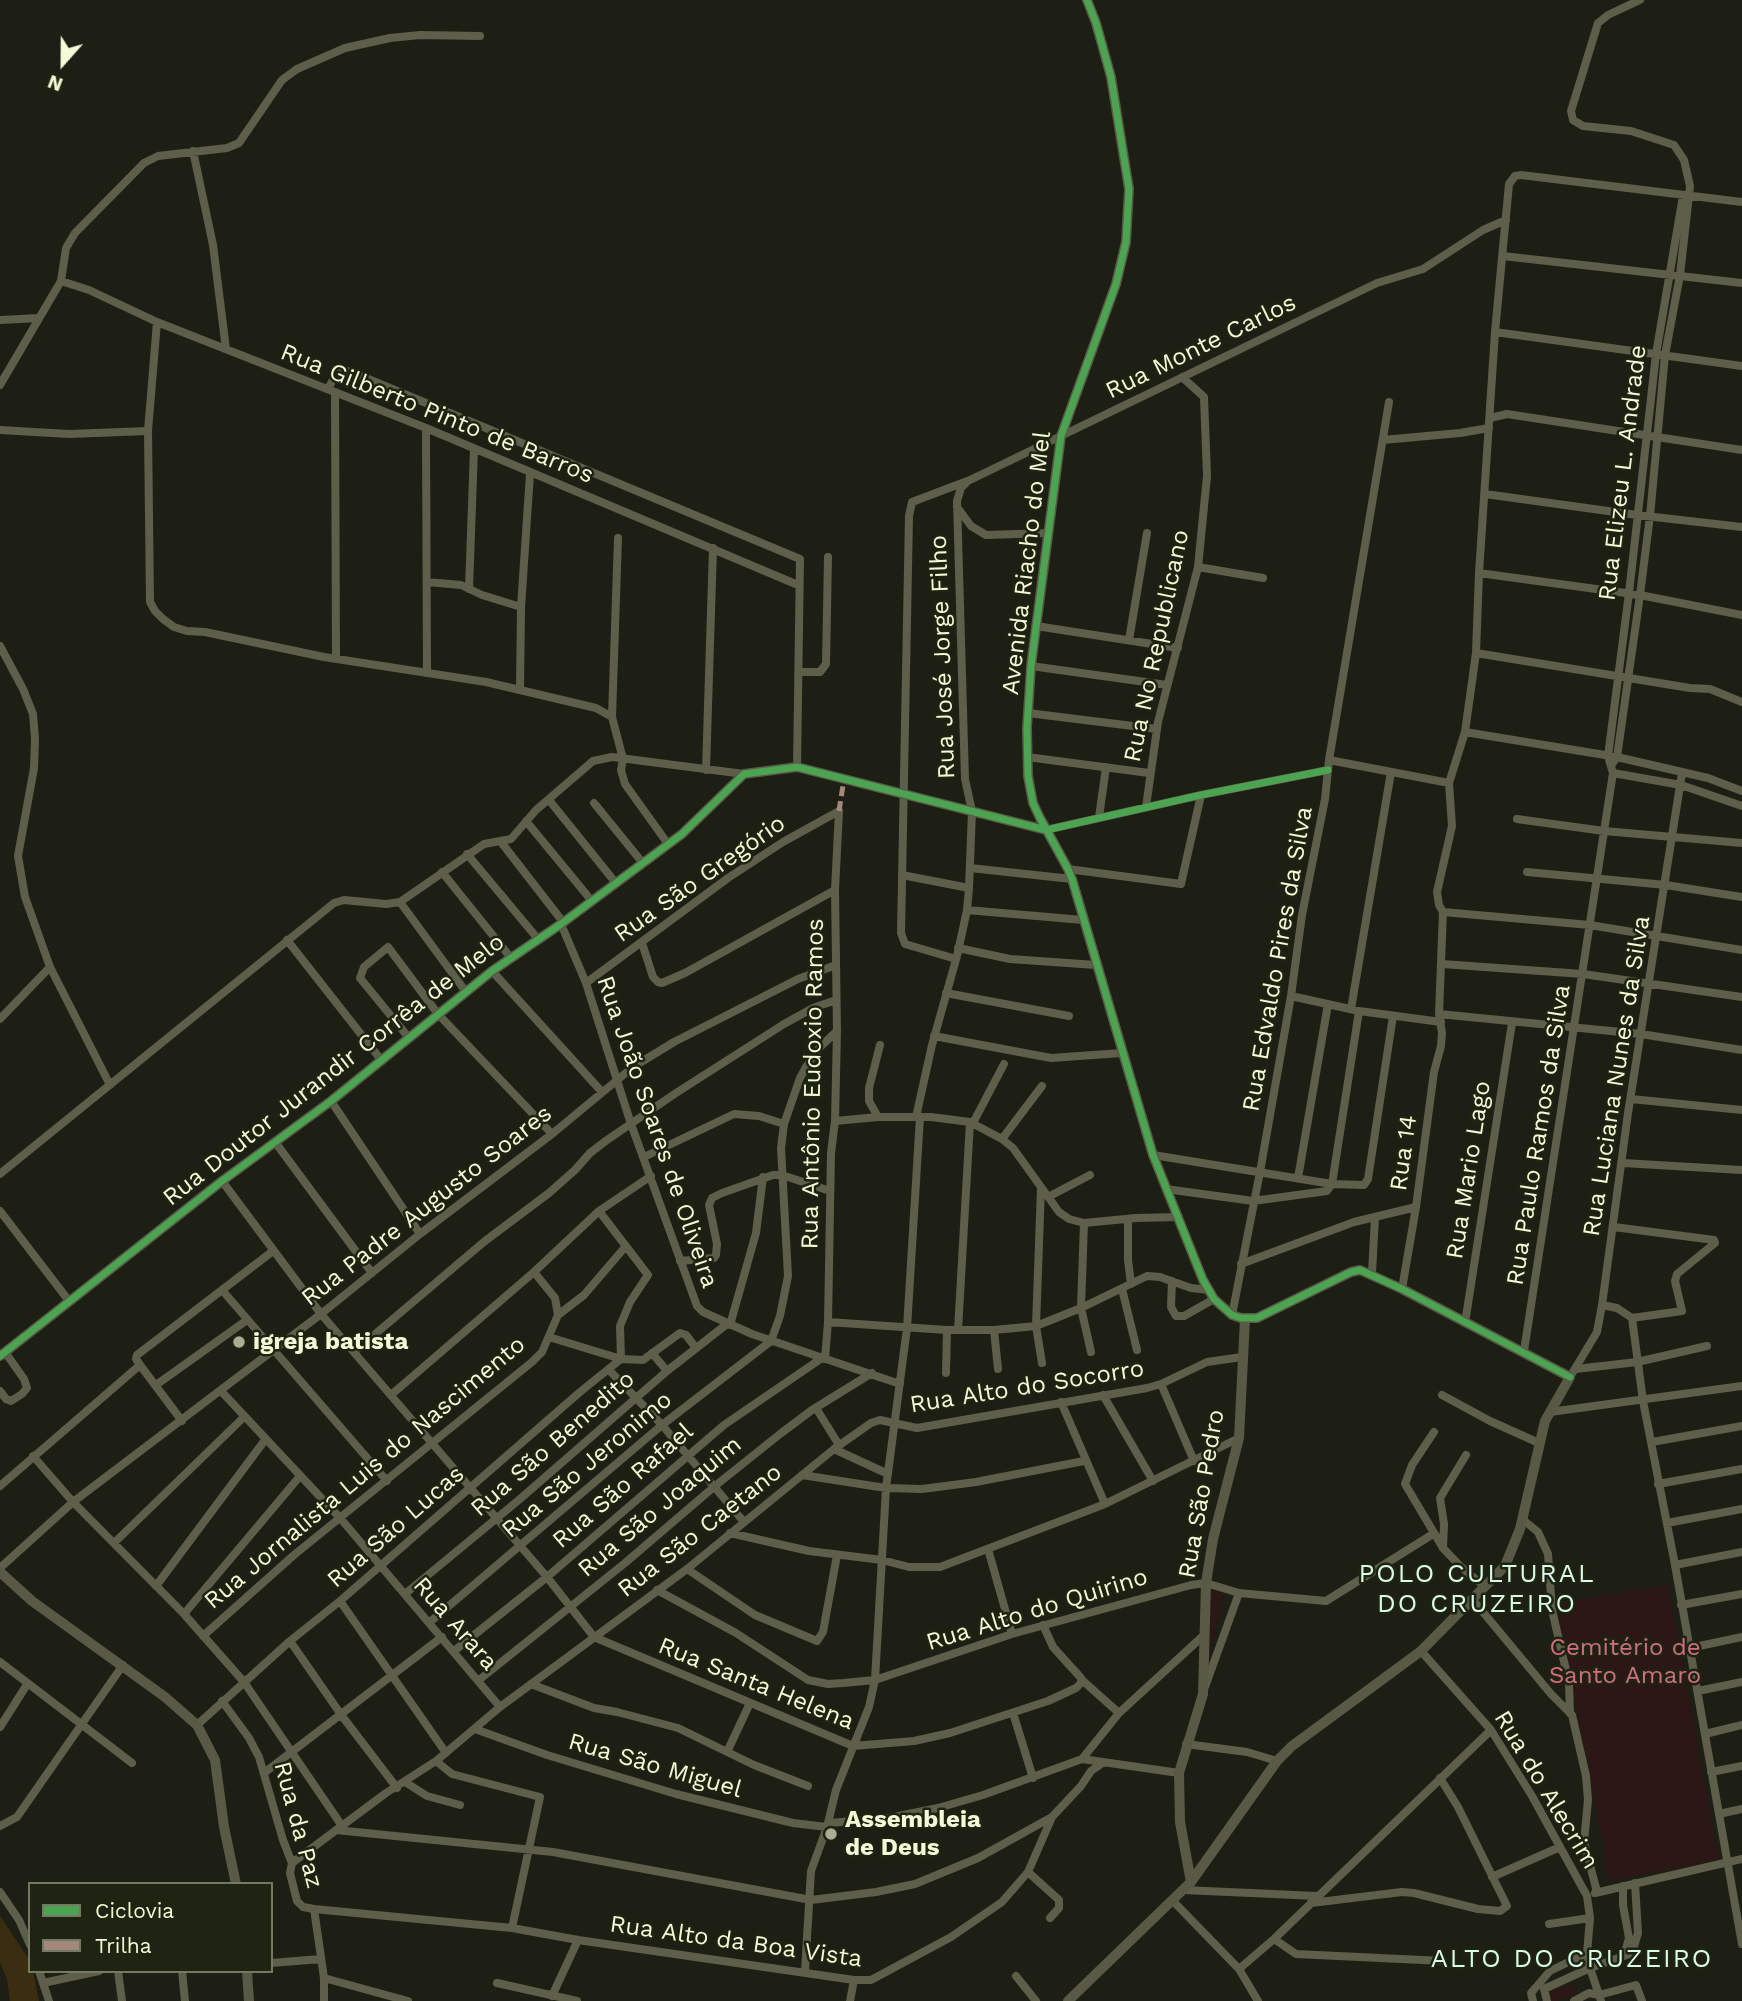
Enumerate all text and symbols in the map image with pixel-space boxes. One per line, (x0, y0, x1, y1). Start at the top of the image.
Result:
north arrow (28, 28, 98, 98)
text: N (45, 70, 66, 96)
street label: Rua Monte Carlos (1101, 288, 1301, 406)
street label: Rua Gilberto Pinto de Barros (276, 338, 598, 490)
street label: Rua Elizeu L. Andrade (1593, 344, 1653, 602)
street label: Avenida Riacho do Mel (997, 430, 1057, 696)
street label: Rua No Republicano (1118, 527, 1196, 765)
street label: Rua José Jorge Filho (924, 534, 962, 780)
street label: Rua Edvaldo Pires da Silva (1237, 804, 1319, 1114)
street label: Rua São Gregório (609, 809, 791, 949)
street label: Rua Luciana Nunes da Silva (1577, 914, 1657, 1238)
street label: Rua Antônio Eudoxio Ramos (796, 918, 830, 1250)
street label: Rua Doutor Jurandir Corrêa de Melo (158, 928, 510, 1212)
street label: Rua João Soares de Oliveira (590, 972, 724, 1292)
street label: Rua Paulo Ramos da Silva (1501, 983, 1577, 1287)
street label: Rua Mario Lago (1441, 1079, 1497, 1261)
street label: Rua Padre Augusto Soares (296, 1099, 558, 1313)
street label: Rua 14 (1384, 1113, 1424, 1193)
place label: igreja batista (253, 1328, 408, 1356)
street label: Rua Jornalista Luis do Nascimento (199, 1330, 531, 1616)
marker: igreja batista (231, 1334, 247, 1350)
street label: Rua Alto do Socorro (908, 1354, 1146, 1420)
street label: Rua São Benedito (465, 1365, 641, 1523)
street label: Rua São Jeronimo (496, 1385, 678, 1545)
street label: Rua São Pedro (1173, 1407, 1231, 1581)
street label: Rua São Rafael (547, 1417, 699, 1555)
street label: Rua São Joaquim (573, 1430, 747, 1584)
street label: Rua São Caetano (612, 1458, 788, 1604)
street label: Rua São Lucas (322, 1460, 470, 1594)
district label: POLO CULTURAL DO CRUZEIRO (1360, 1558, 1594, 1620)
street label: Rua Alto do Quirino (923, 1563, 1151, 1657)
street label: Rua Arara (407, 1571, 503, 1677)
street label: Rua Santa Helena (654, 1632, 858, 1736)
park label: Cemitério de Santo Amaro (1549, 1634, 1701, 1690)
street label: Rua do Alecrim (1487, 1706, 1605, 1874)
street label: Rua São Miguel (565, 1727, 745, 1805)
street label: Rua da Paz (267, 1758, 329, 1892)
place label: Assembleia de Deus (845, 1806, 981, 1862)
marker: Assembleia de Deus (823, 1826, 839, 1842)
legend (28, 1882, 273, 1973)
text: Ciclovia (95, 1898, 174, 1923)
street label: Rua Alto da Boa Vista (608, 1910, 864, 1974)
text: Trilha (95, 1933, 152, 1958)
district label: ALTO DO CRUZEIRO (1433, 1943, 1711, 1975)

